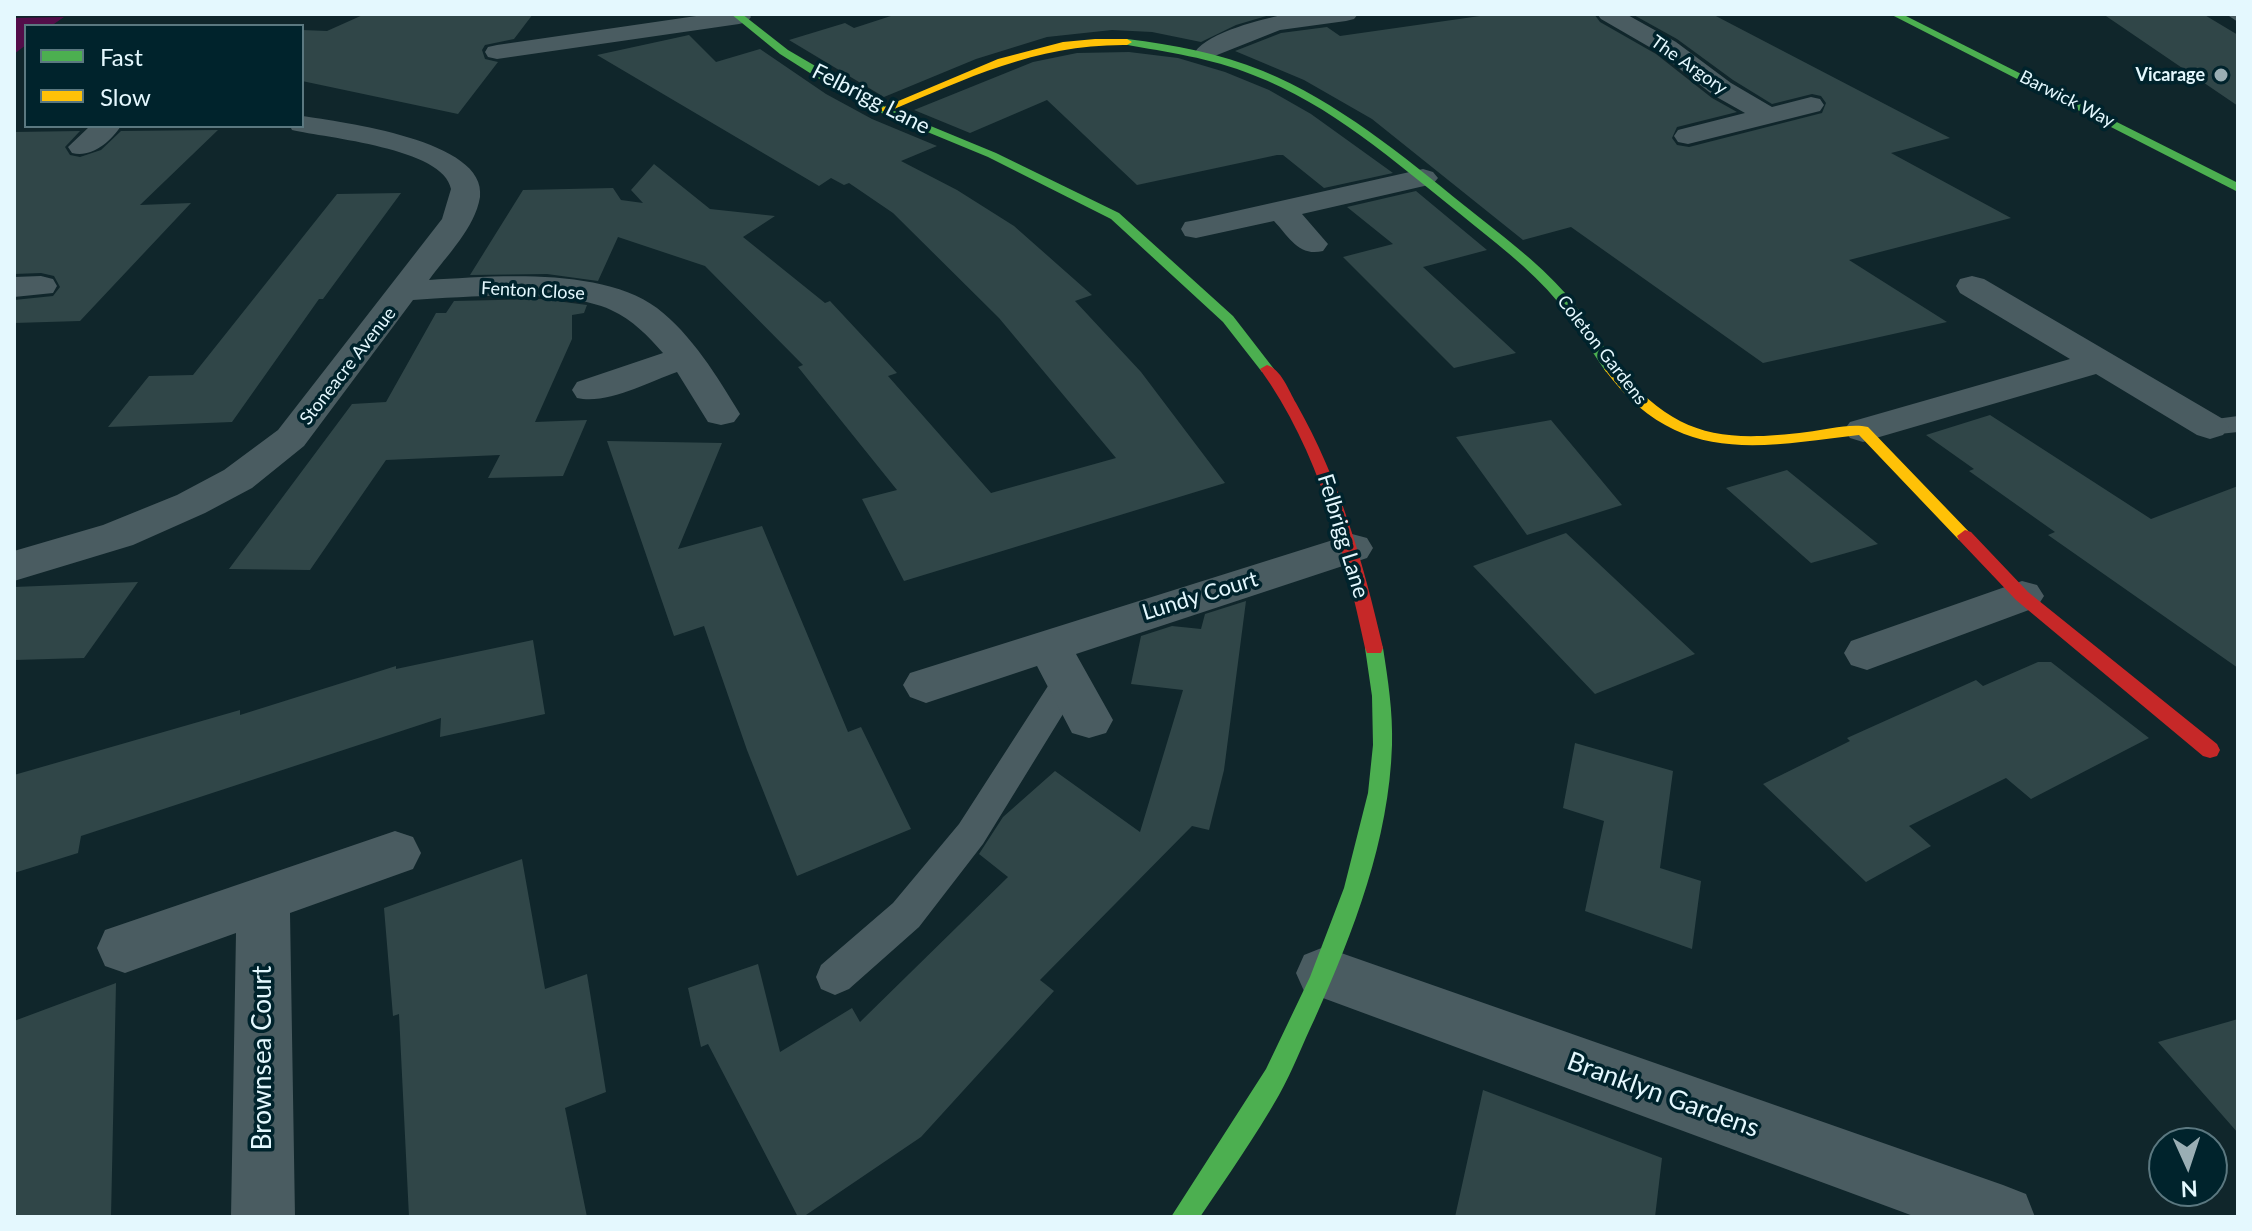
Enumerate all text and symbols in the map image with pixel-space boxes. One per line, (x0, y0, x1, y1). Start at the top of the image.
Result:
legend (24, 24, 304, 128)
street label: The Argory (1647, 31, 1731, 99)
text: Fast (100, 42, 143, 71)
street label: Felbrigg Lane (808, 58, 934, 140)
place label: Vicarage (2135, 64, 2205, 86)
street label: Barwick Way (2016, 66, 2118, 132)
marker: Vicarage (2212, 66, 2230, 84)
text: Slow (100, 82, 151, 111)
street label: Fenton Close (481, 277, 585, 305)
street label: Coleton Gardens (1553, 291, 1651, 409)
street label: Stoneacre Avenue (295, 303, 401, 429)
street label: Felbrigg Lane (1312, 471, 1374, 601)
street label: Lundy Court (1139, 566, 1261, 626)
street label: Brownsea Court (247, 966, 279, 1150)
street label: Branklyn Gardens (1563, 1046, 1763, 1144)
north arrow (2148, 1127, 2228, 1207)
text: N (2180, 1176, 2198, 1203)

